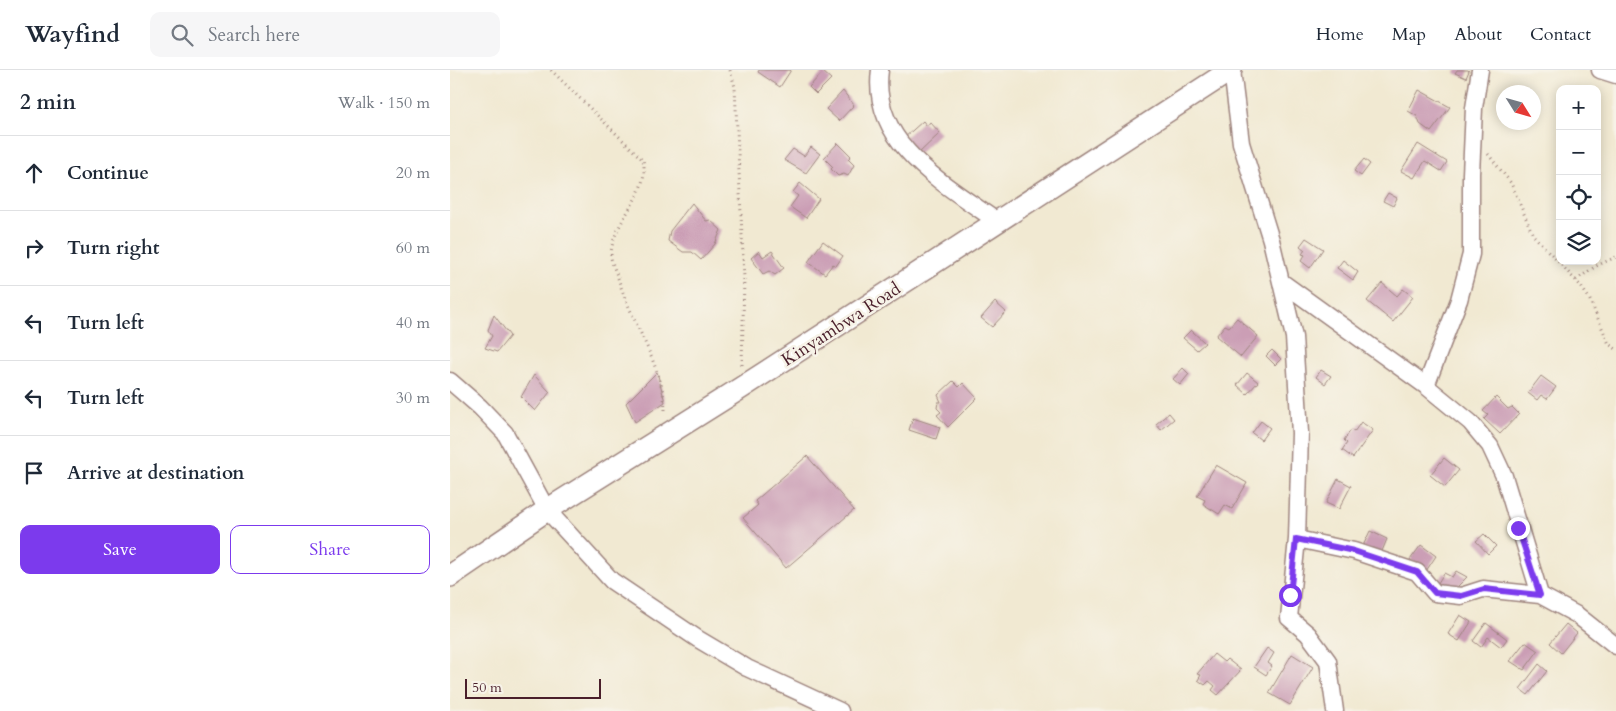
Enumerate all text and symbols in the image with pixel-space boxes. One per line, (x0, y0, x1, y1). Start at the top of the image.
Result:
search box (150, 12, 500, 57)
text: Wayfind (25, 18, 120, 51)
icon: search (168, 21, 196, 49)
text: Search here (208, 22, 300, 48)
text: Home (1316, 22, 1364, 47)
text: Map (1392, 22, 1426, 47)
text: About (1454, 22, 1502, 47)
text: Contact (1530, 22, 1591, 47)
north arrow (1496, 85, 1541, 130)
map controls (1556, 85, 1601, 265)
button: + (1556, 85, 1601, 130)
text: 2 min (20, 88, 76, 117)
text: Walk · 150 m (338, 92, 430, 114)
button: − (1556, 130, 1601, 175)
icon: ahead (20, 159, 48, 187)
text: Continue (67, 160, 149, 186)
text: 20 m (396, 162, 430, 184)
button: locate (1556, 175, 1601, 220)
button: layers (1556, 220, 1601, 265)
icon: right (20, 234, 48, 262)
text: Turn right (67, 235, 159, 261)
text: 60 m (396, 237, 430, 259)
street label: Kinyambwa Road (777, 276, 906, 372)
icon: left (20, 309, 48, 337)
text: Turn left (67, 310, 144, 336)
text: 40 m (396, 312, 430, 334)
icon: left (20, 384, 48, 412)
text: Turn left (67, 385, 144, 411)
text: 30 m (396, 387, 430, 409)
icon: arrive (20, 459, 48, 487)
text: Arrive at destination (67, 460, 244, 486)
route end (1507, 517, 1530, 540)
button: Save (20, 525, 220, 574)
button: Share (230, 525, 430, 574)
route start (1279, 584, 1302, 607)
scale bar (465, 676, 601, 699)
text: 50 m (472, 678, 502, 697)

